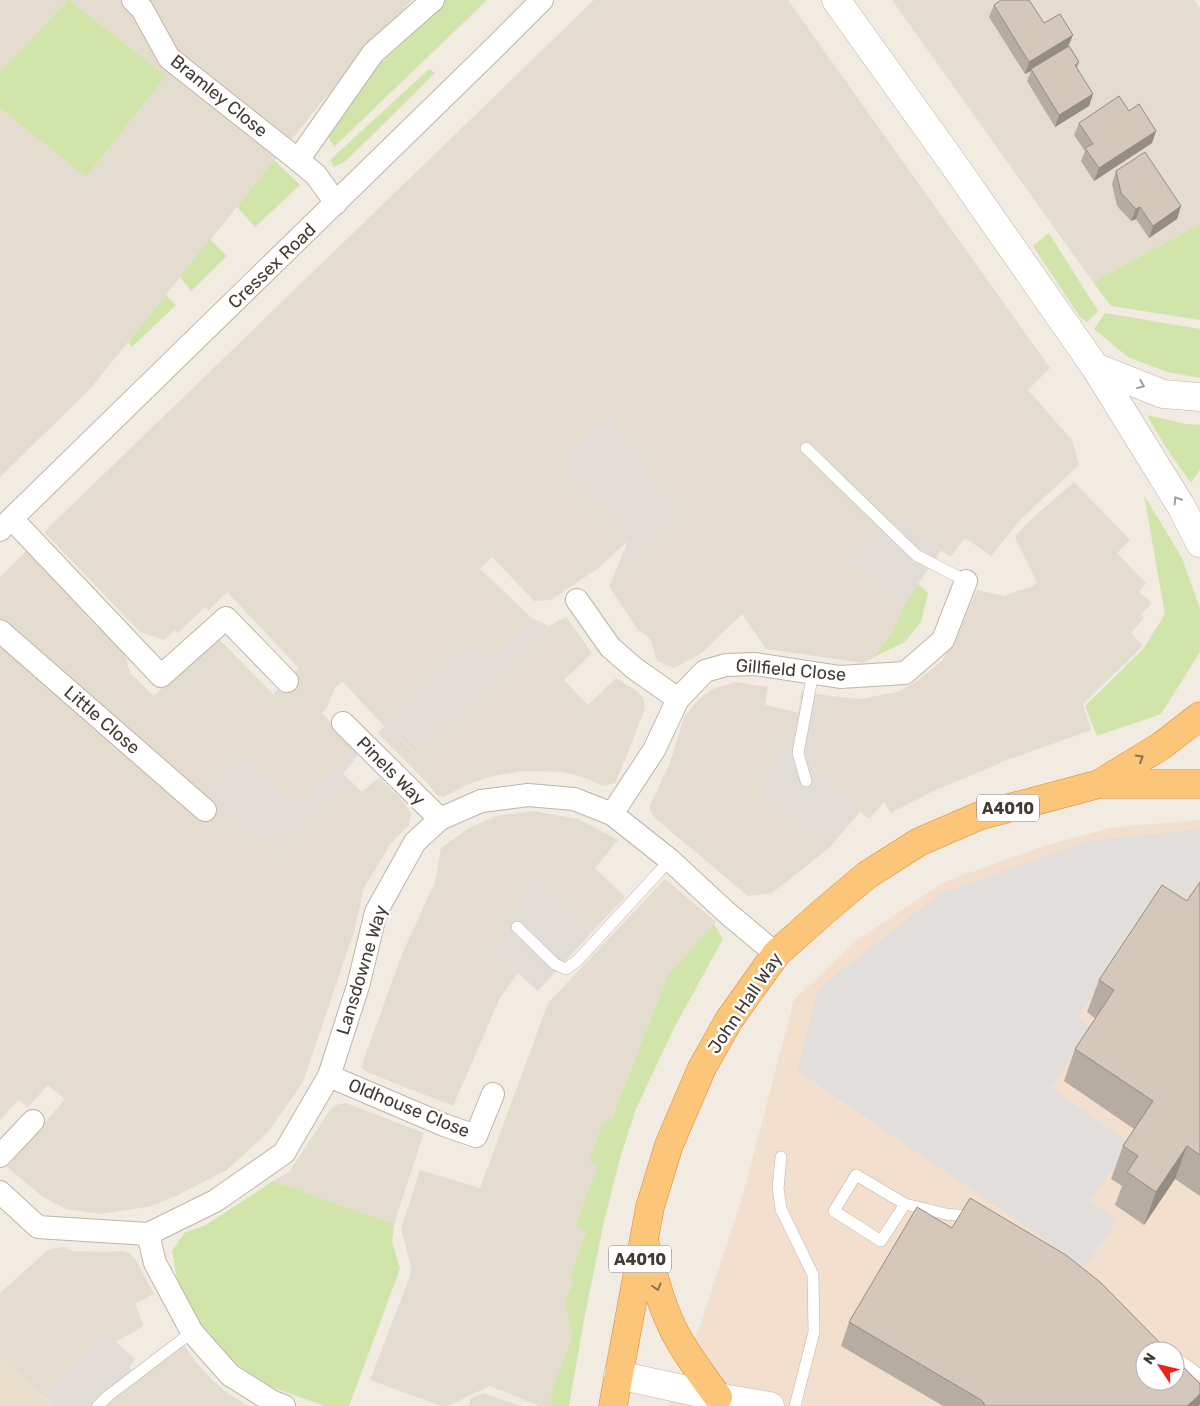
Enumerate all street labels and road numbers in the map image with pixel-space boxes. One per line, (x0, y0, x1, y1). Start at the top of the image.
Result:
street label: Bramley Close (166, 50, 272, 142)
street label: Cressex Road (223, 219, 321, 313)
street label: Gillfield Close (735, 654, 847, 686)
street label: Little Close (60, 681, 144, 759)
street label: Pinels Way (352, 732, 430, 810)
road number: A4010 (977, 794, 1039, 821)
street label: Lansdowne Way (332, 903, 392, 1037)
street label: John Hall Way (703, 948, 787, 1058)
street label: Oldhouse Close (345, 1074, 473, 1142)
road number: A4010 (609, 1246, 671, 1272)

